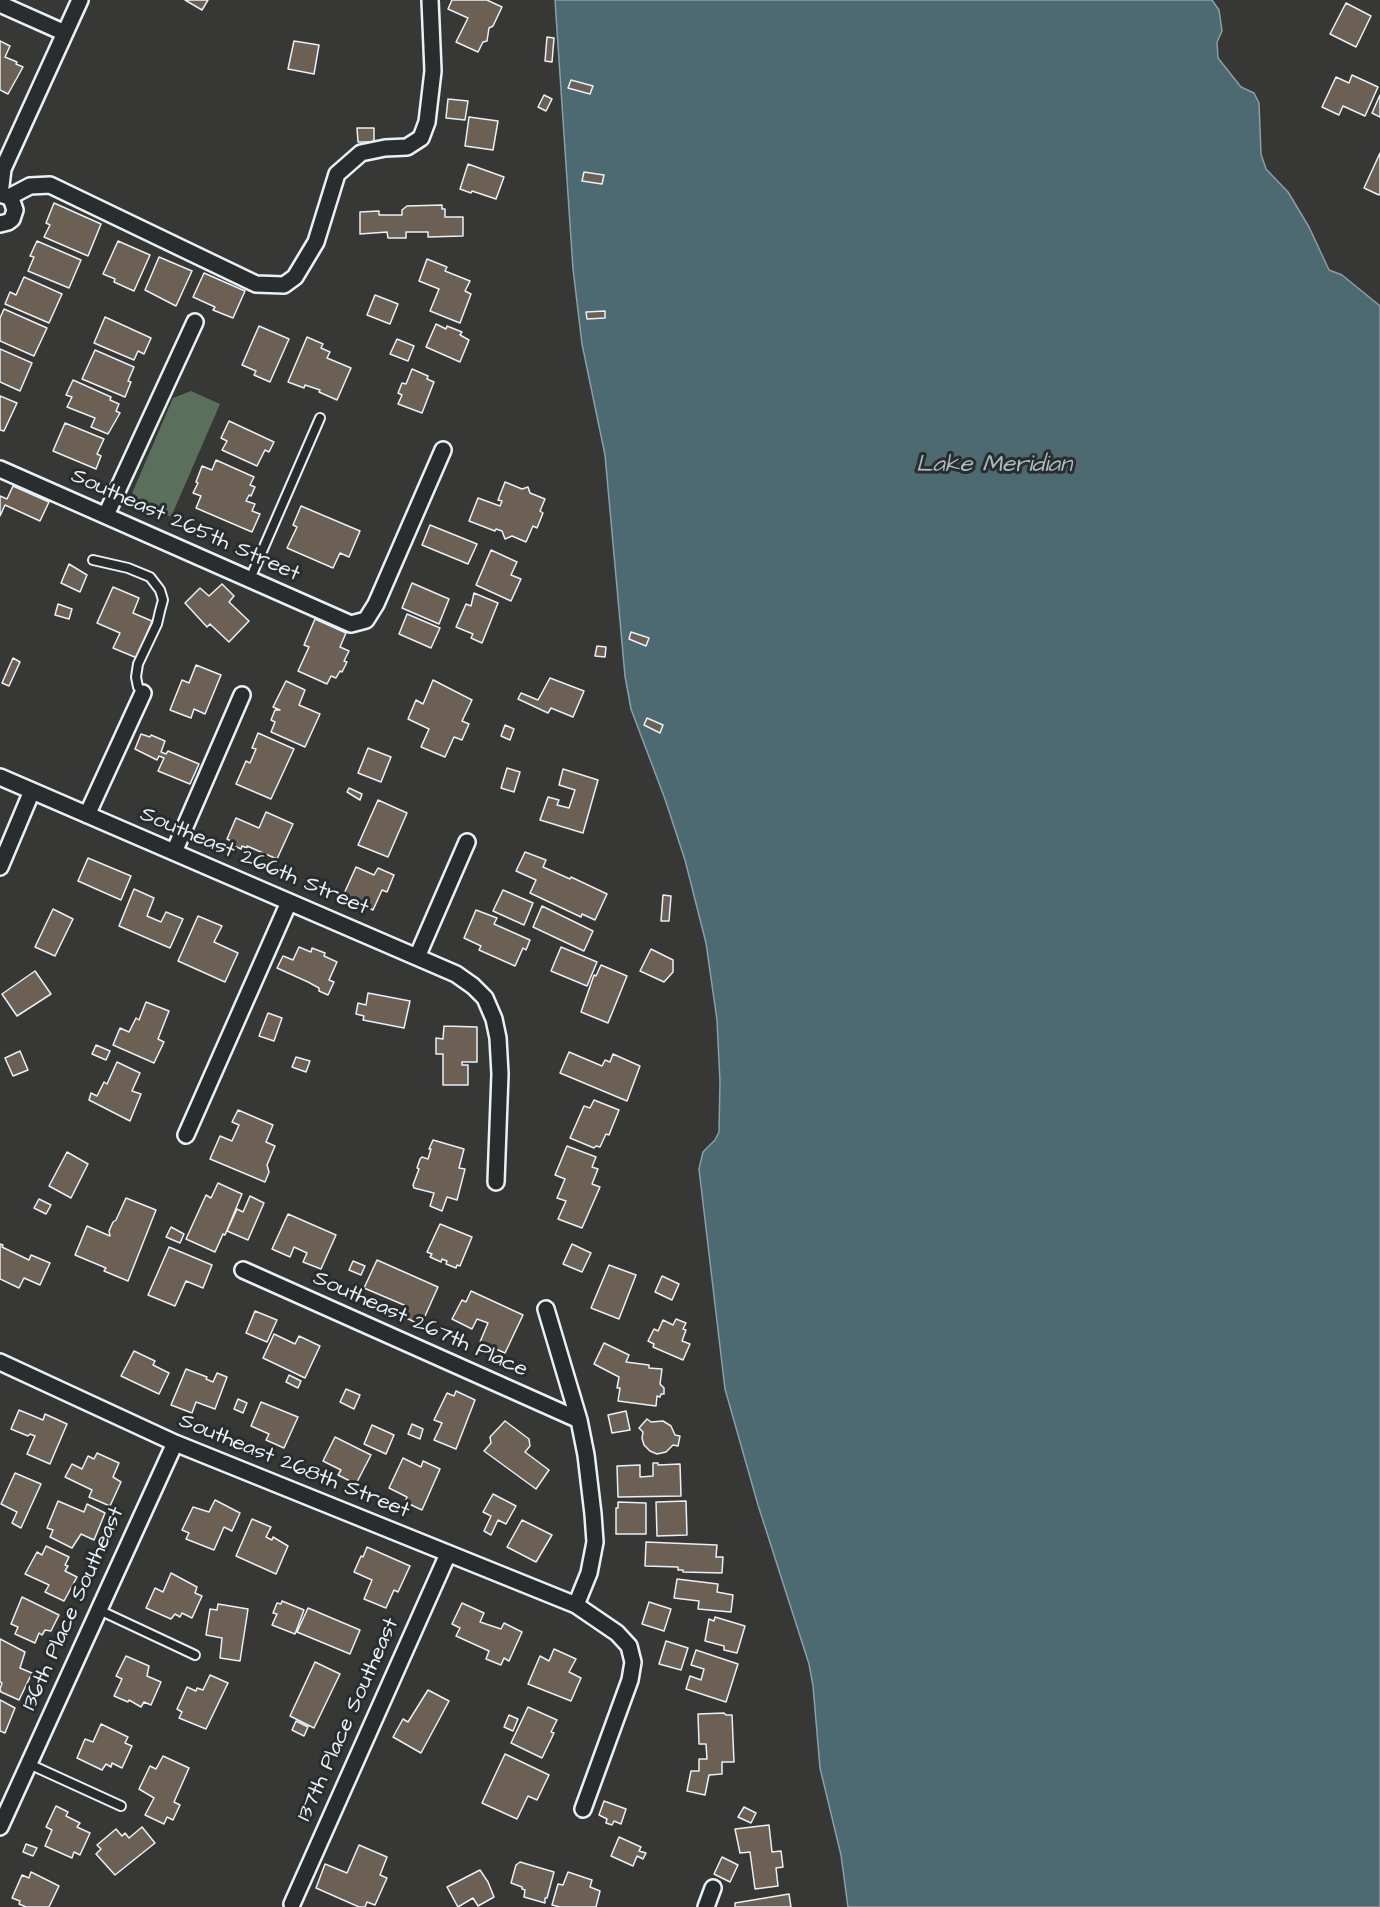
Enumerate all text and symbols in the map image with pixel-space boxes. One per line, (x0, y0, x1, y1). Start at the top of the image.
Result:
water label: Lake Meridian (916, 452, 1072, 480)
street label: Southeast 265th Street (66, 464, 304, 588)
street label: Southeast 266th Street (136, 802, 372, 922)
street label: Southeast 267th Place (309, 1266, 531, 1384)
street label: Southeast 268th Street (175, 1409, 413, 1525)
street label: 136th Place Southeast (17, 1503, 131, 1715)
street label: 137th Place Southeast (292, 1614, 406, 1826)

